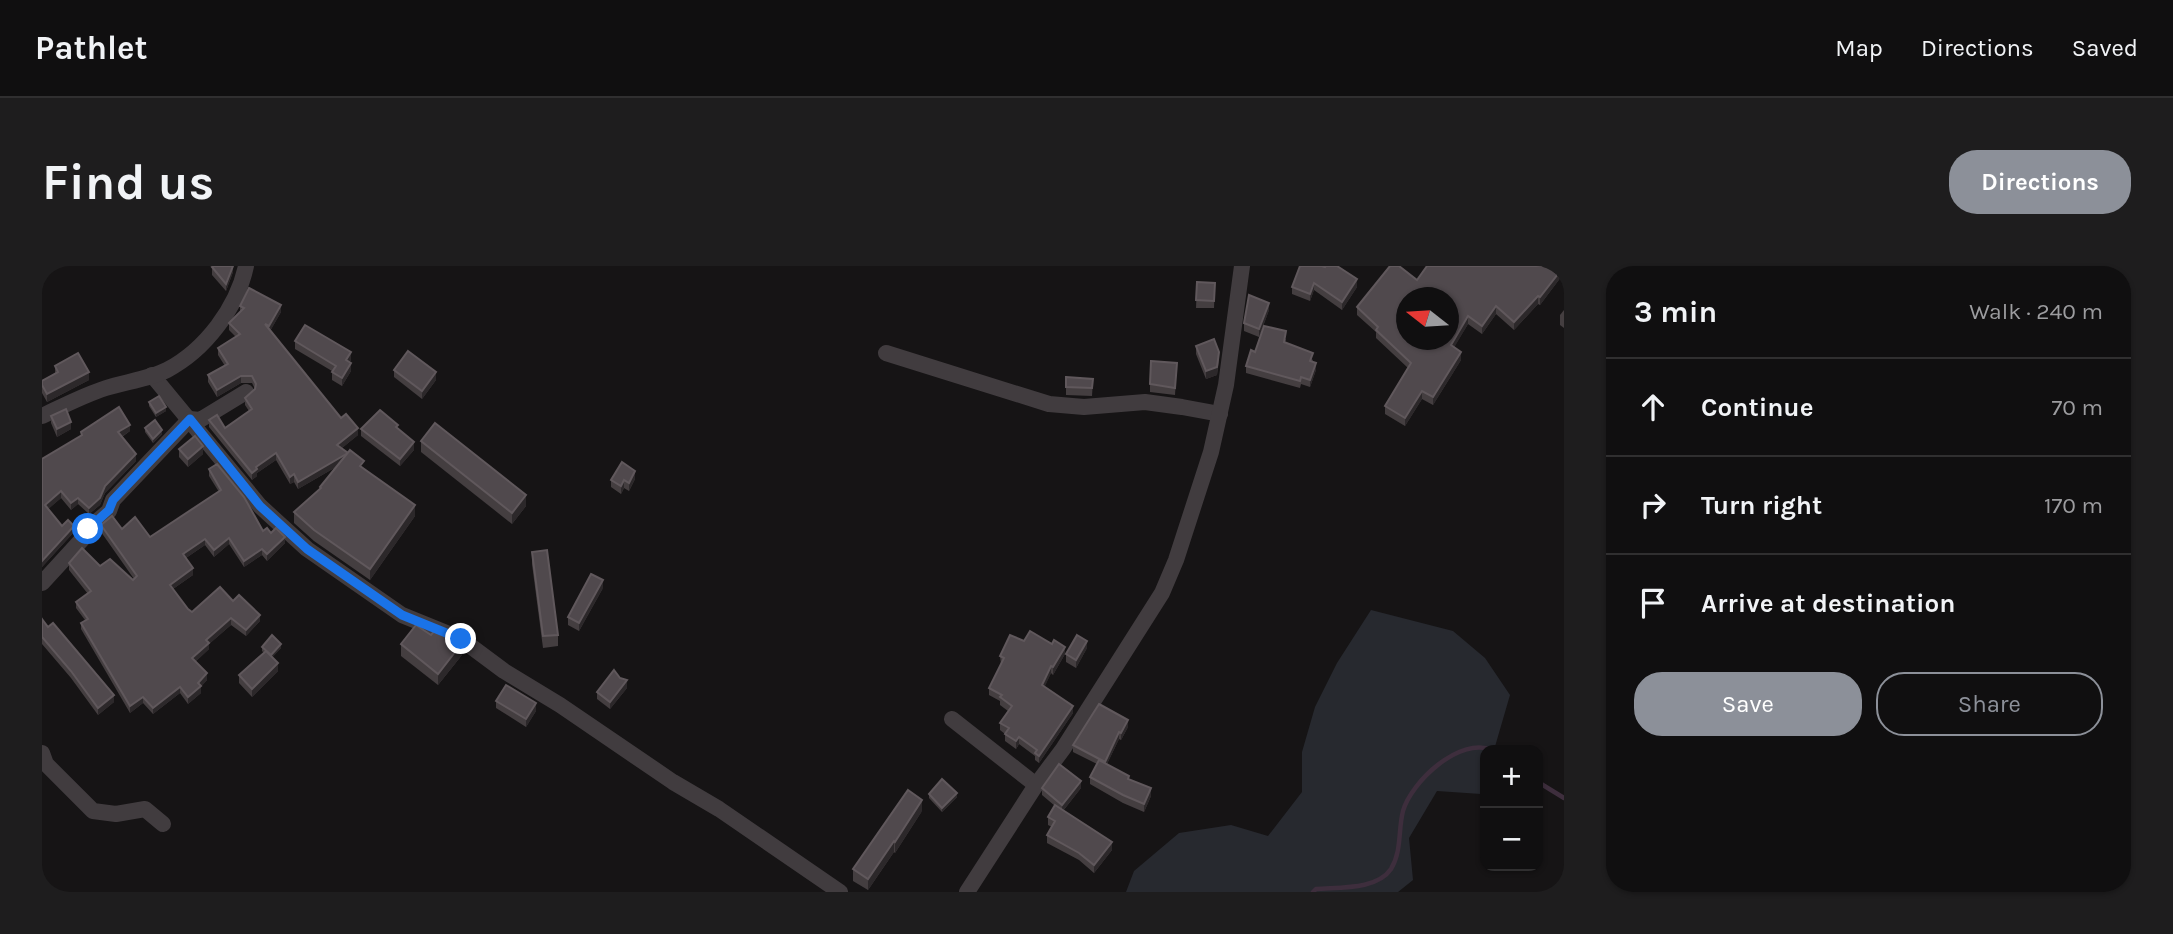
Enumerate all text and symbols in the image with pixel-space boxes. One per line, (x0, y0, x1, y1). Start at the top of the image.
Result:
text: Pathlet (35, 29, 148, 67)
text: Map (1835, 34, 1883, 62)
text: Directions (1921, 34, 2034, 62)
text: Saved (2072, 34, 2138, 62)
button: Directions (1949, 150, 2131, 214)
text: Find us (42, 154, 214, 211)
north arrow (1396, 287, 1459, 350)
text: 3 min (1634, 294, 1717, 330)
text: Walk · 240 m (1969, 298, 2103, 325)
icon: ahead (1634, 388, 1672, 426)
text: Continue (1701, 392, 1813, 423)
text: 70 m (2052, 394, 2103, 421)
icon: right (1634, 486, 1672, 524)
text: Turn right (1701, 490, 1822, 521)
text: 170 m (2044, 492, 2103, 519)
route start (72, 513, 103, 544)
icon: arrive (1634, 584, 1672, 622)
text: Arrive at destination (1701, 588, 1955, 619)
route end (445, 623, 476, 654)
button: Save (1634, 672, 1862, 736)
button: Share (1876, 672, 2103, 736)
map controls (1480, 745, 1543, 871)
button: + (1480, 745, 1543, 808)
button: − (1480, 808, 1543, 871)

